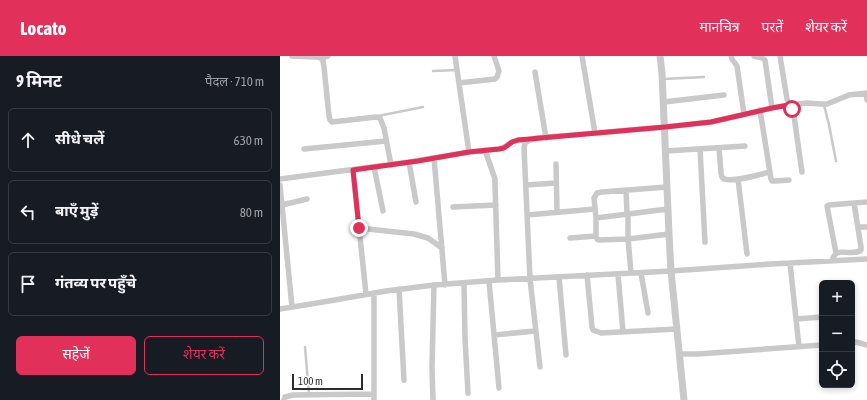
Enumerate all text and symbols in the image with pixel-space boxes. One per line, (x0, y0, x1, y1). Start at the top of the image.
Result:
text: Locato (20, 17, 66, 39)
text: मानचित्र (700, 19, 740, 35)
text: परतें (762, 19, 783, 35)
text: शेयर करें (805, 19, 847, 35)
text: 9 मिनट (16, 71, 62, 91)
text: पैदल · 710 m (205, 74, 264, 89)
route start (783, 100, 801, 118)
icon: ahead (17, 129, 39, 151)
text: सीधे चलें (55, 130, 104, 147)
text: 630 m (234, 133, 263, 148)
icon: left (17, 201, 39, 223)
text: बाएँ मुड़ें (55, 202, 98, 219)
text: 80 m (240, 205, 263, 220)
route end (350, 219, 368, 237)
icon: arrive (17, 273, 39, 295)
text: गंतव्य पर पहुँचे (55, 274, 136, 291)
map controls (819, 280, 855, 388)
button: + (819, 280, 855, 316)
button: − (819, 316, 855, 352)
button: सहेजें (16, 336, 136, 375)
button: शेयर करें (144, 336, 264, 375)
button: locate (819, 352, 855, 388)
scale bar (292, 372, 363, 391)
text: 100 m (298, 375, 323, 387)

